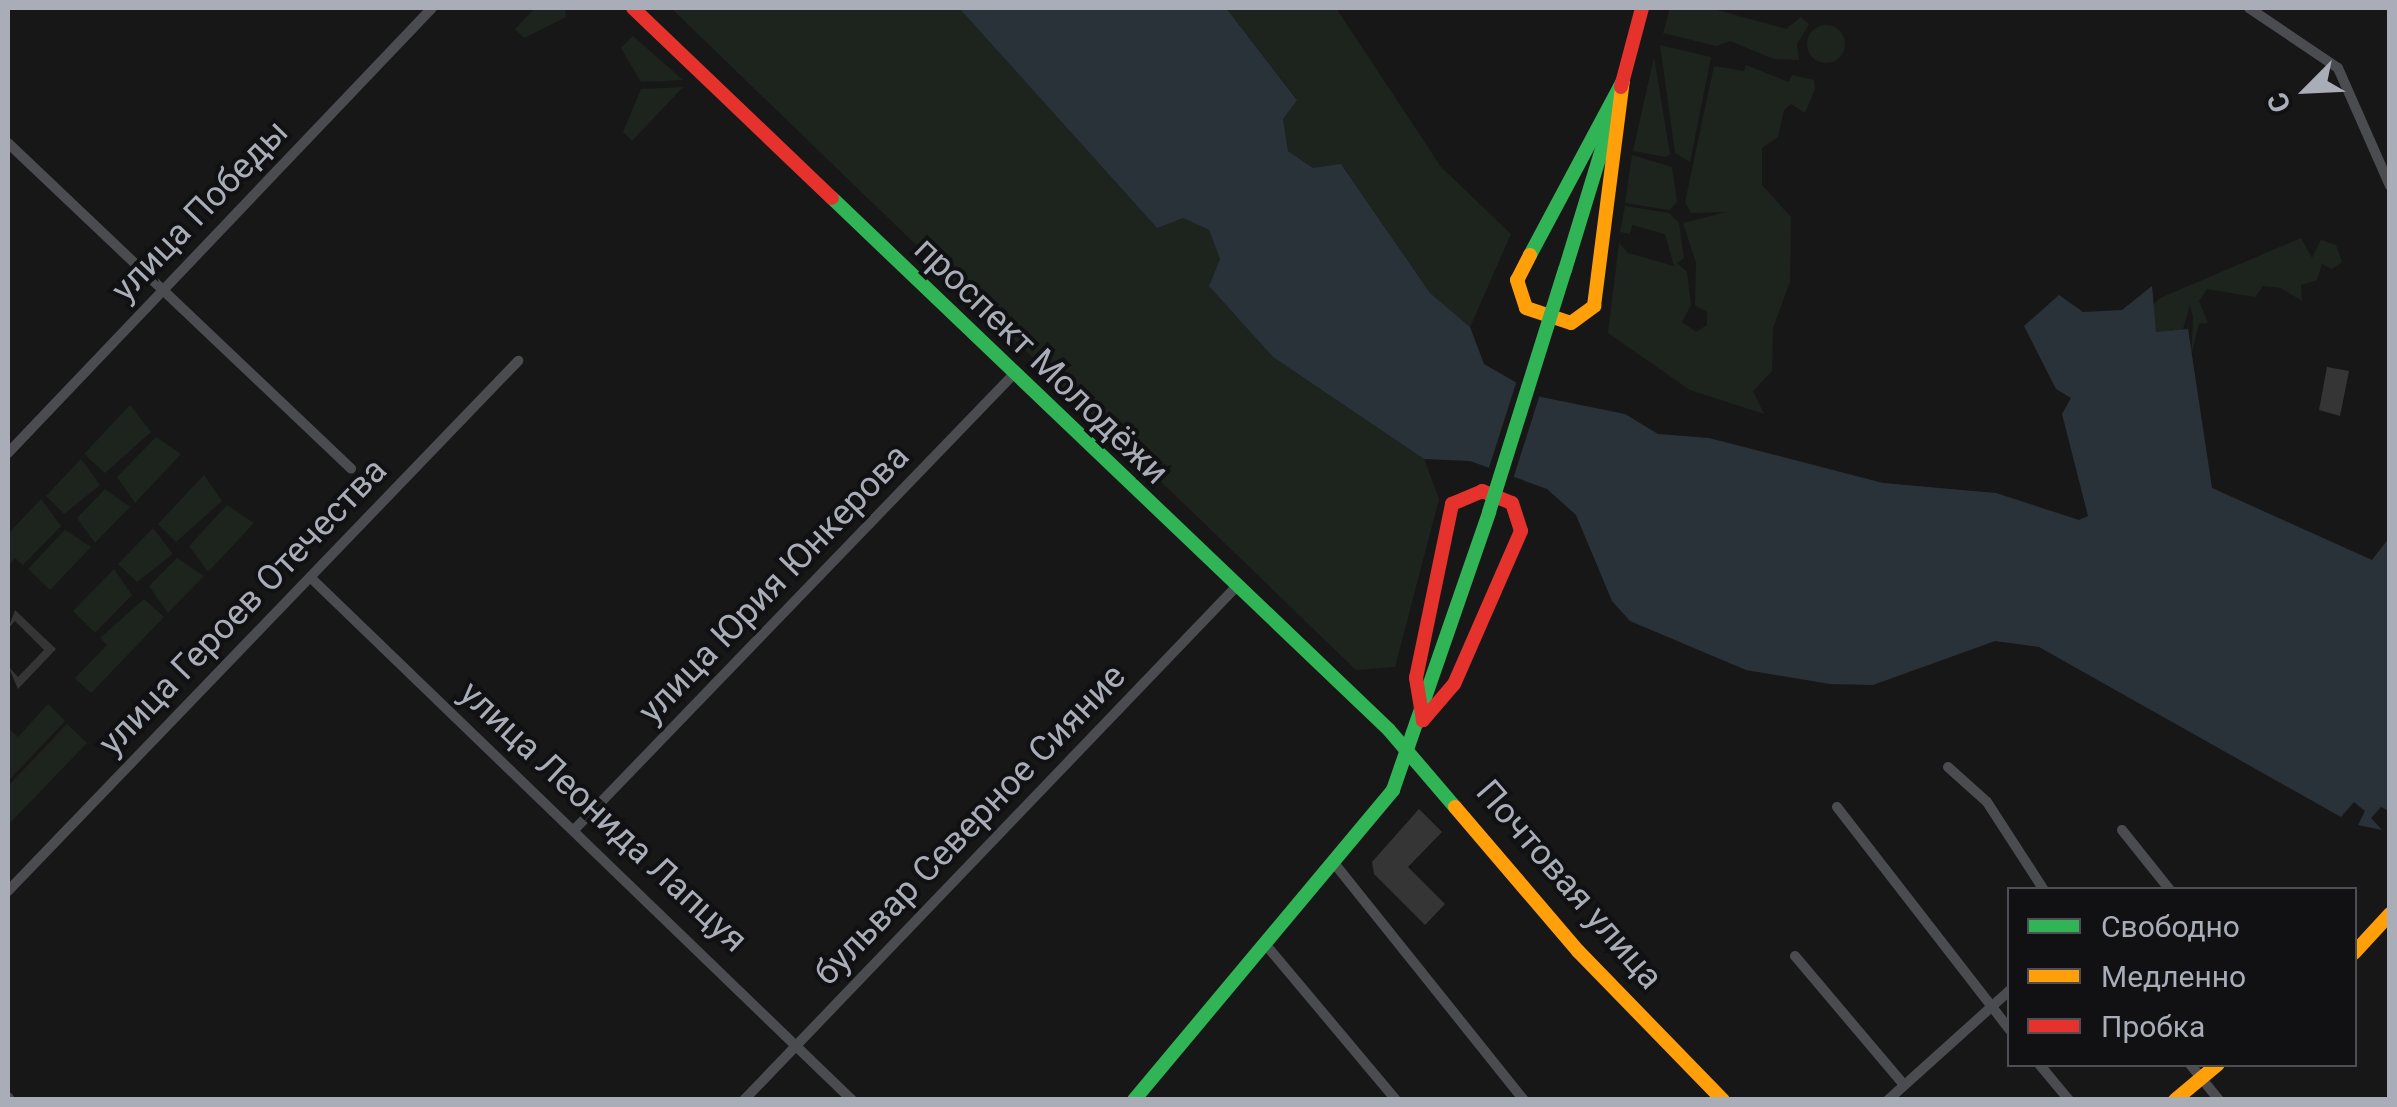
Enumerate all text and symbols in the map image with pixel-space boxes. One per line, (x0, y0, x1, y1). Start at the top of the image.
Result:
north arrow (2257, 40, 2357, 140)
text: С (2260, 87, 2298, 117)
street label: улица Победы (103, 112, 297, 310)
street label: проспект Молодёжи (905, 229, 1177, 493)
street label: улица Юрия Юнкерова (630, 436, 918, 732)
street label: улица Героев Отечества (90, 450, 396, 764)
street label: бульвар Северное Сияние (806, 656, 1134, 994)
street label: улица Леонида Лапцуя (451, 673, 755, 961)
street label: Почтовая улица (1467, 772, 1671, 998)
legend (2007, 887, 2357, 1067)
text: Свободно (2101, 909, 2240, 944)
text: Медленно (2101, 959, 2246, 994)
text: Пробка (2101, 1009, 2205, 1044)

